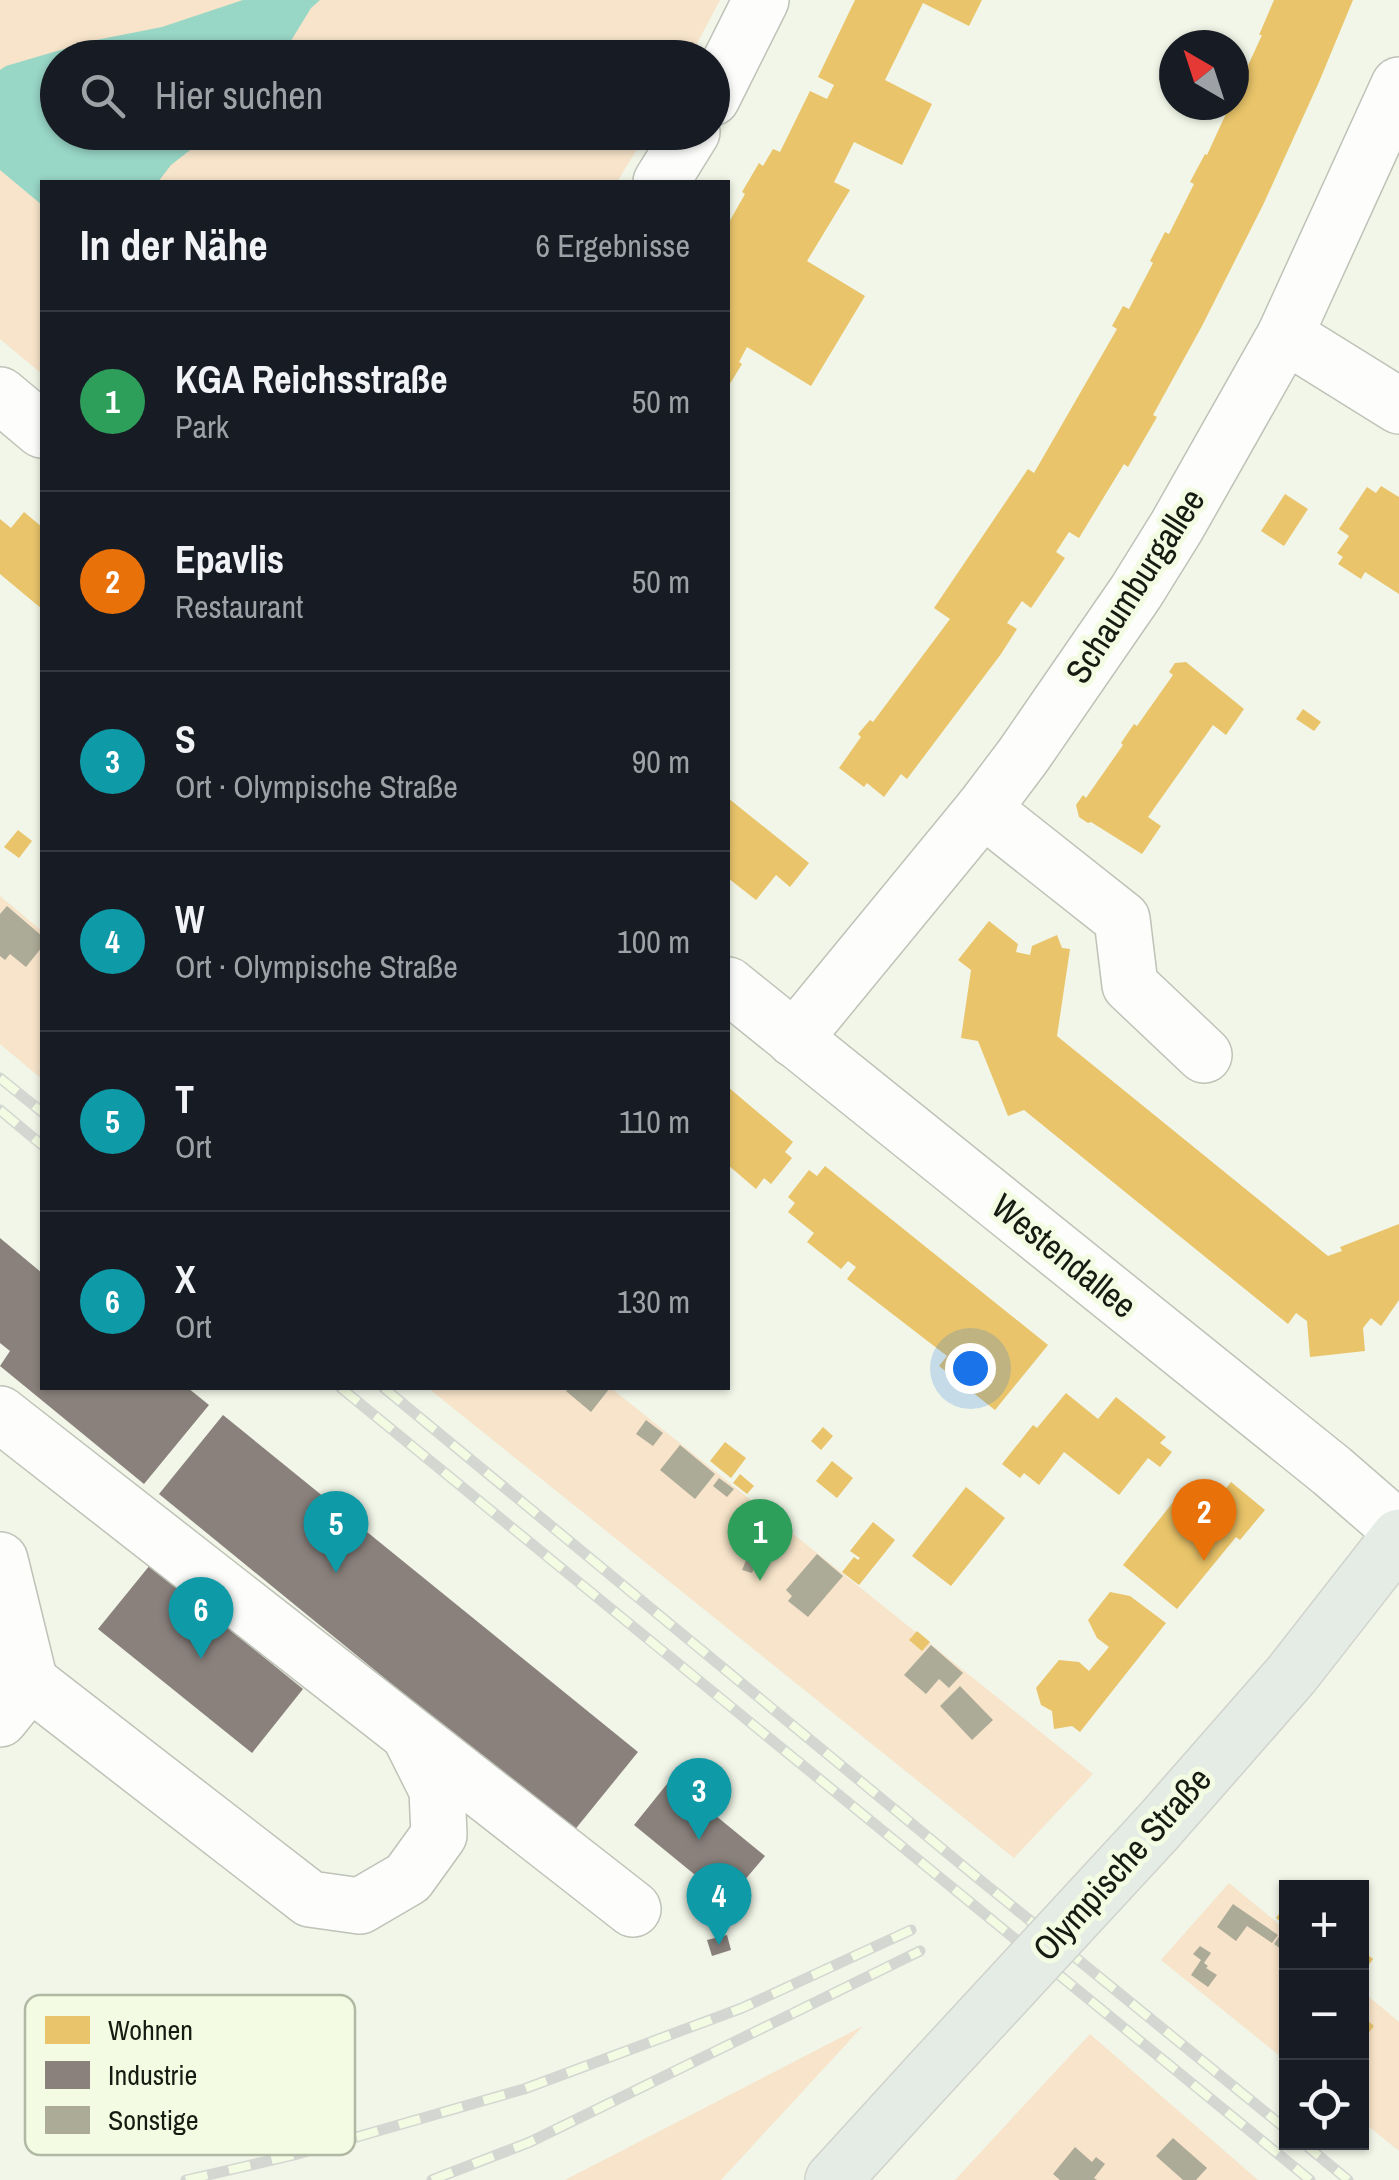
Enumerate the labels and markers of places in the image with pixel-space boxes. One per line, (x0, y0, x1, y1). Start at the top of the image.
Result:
pin: 2 (1172, 1478, 1236, 1561)
pin: 5 (304, 1490, 368, 1573)
pin: 1 (728, 1498, 792, 1581)
pin: 6 (168, 1576, 234, 1659)
pin: 3 (666, 1758, 732, 1840)
pin: 4 (686, 1862, 752, 1945)

